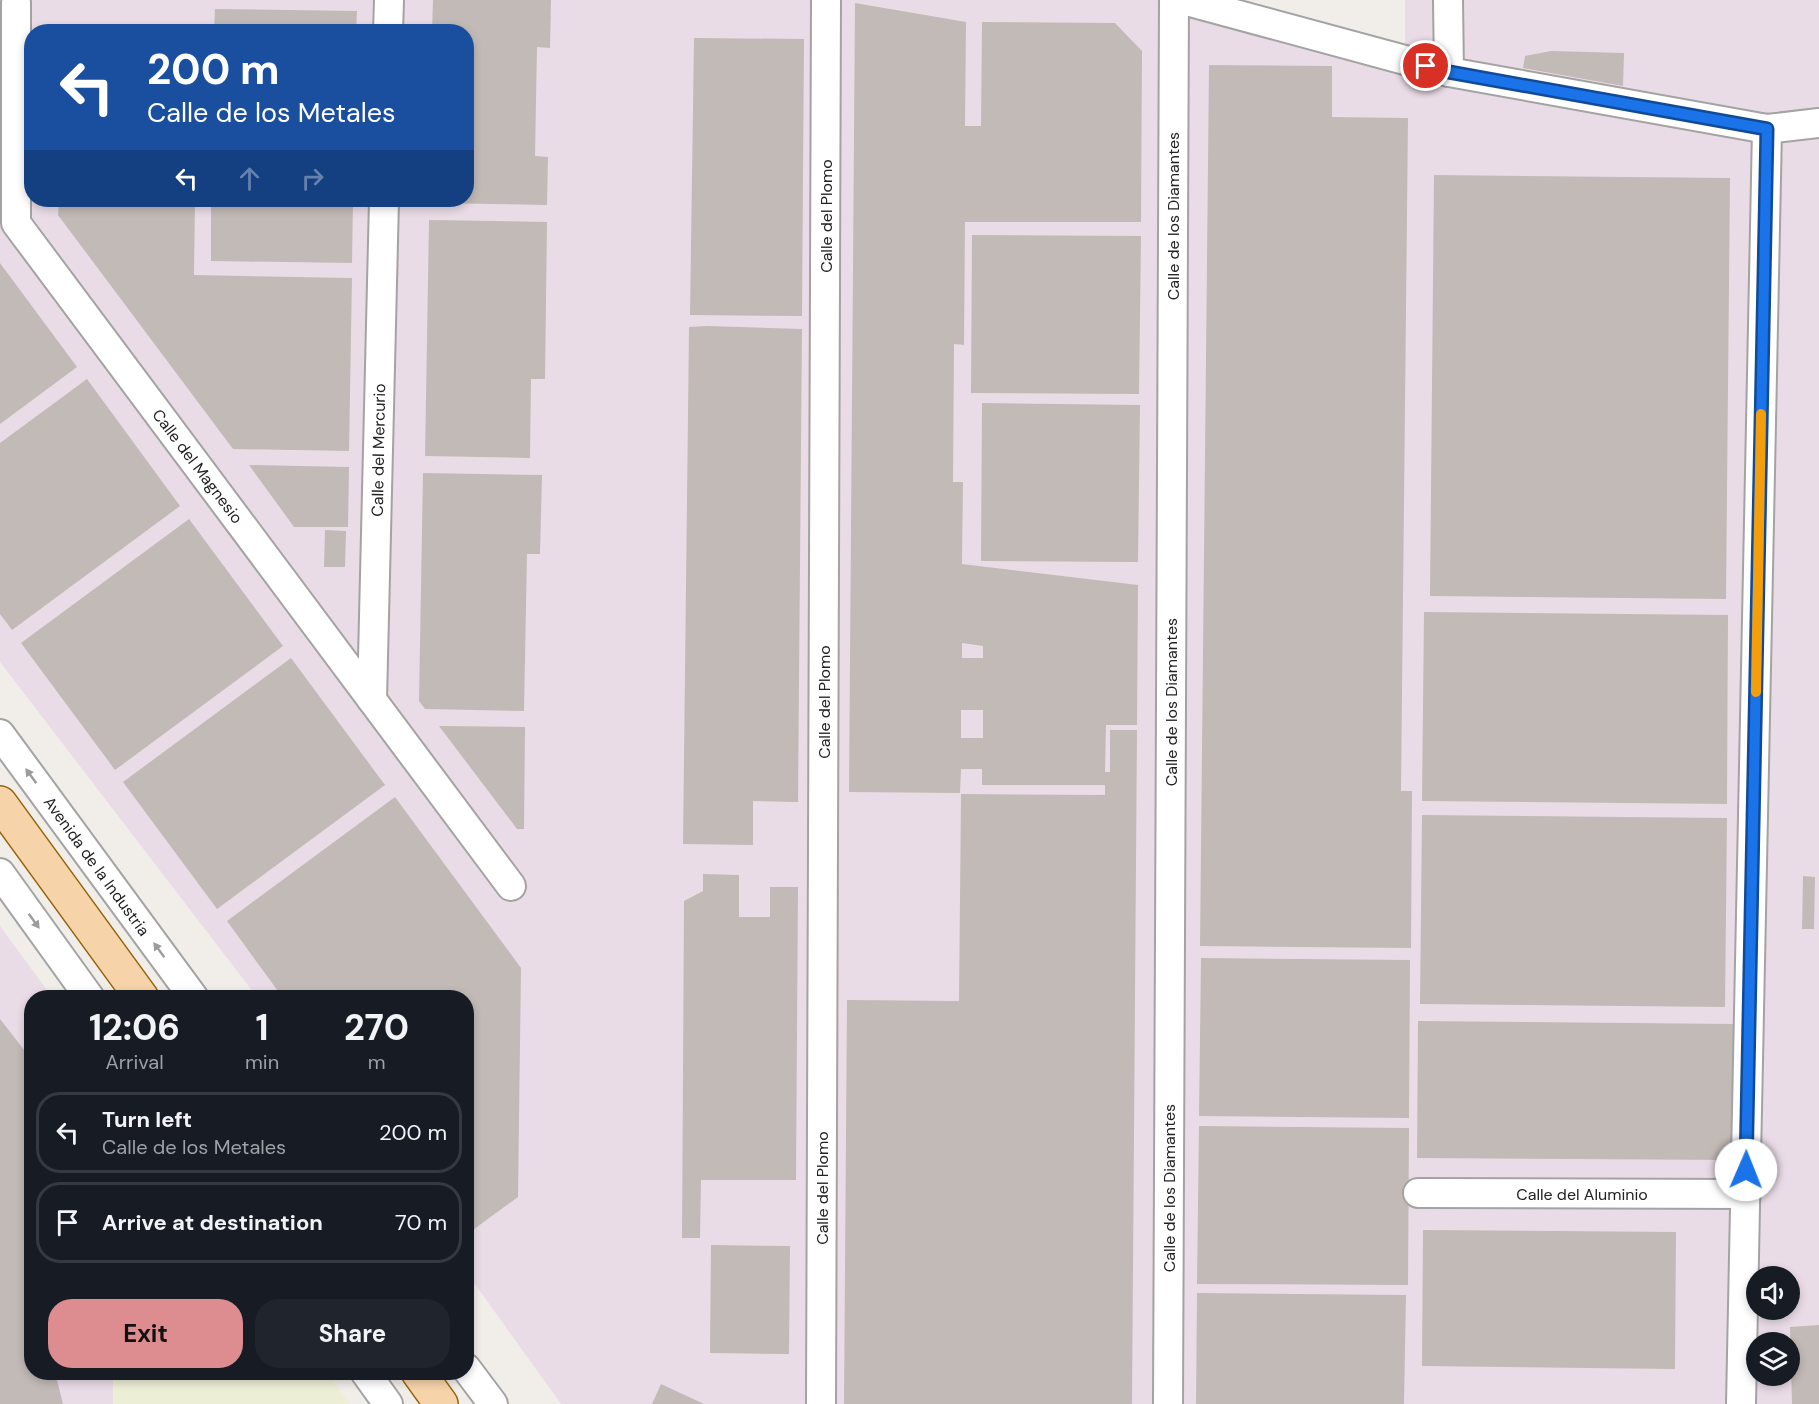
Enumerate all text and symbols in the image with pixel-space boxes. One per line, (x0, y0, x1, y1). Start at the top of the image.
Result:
pin (1400, 40, 1451, 91)
text: 200 m (147, 42, 280, 97)
icon: left (48, 48, 126, 126)
icon: arrive (1409, 49, 1442, 82)
text: Calle de los Metales (147, 95, 396, 130)
street label: Calle de los Diamantes (1163, 132, 1184, 300)
street label: Calle del Plomo (816, 159, 837, 273)
icon: left (170, 162, 203, 195)
icon: ahead (233, 162, 266, 195)
icon: right (296, 162, 329, 195)
street label: Calle del Mercurio (367, 383, 390, 517)
street label: Calle del Magnesio (148, 405, 248, 528)
street label: Calle de los Diamantes (1161, 618, 1182, 786)
street label: Calle del Plomo (814, 645, 835, 759)
one-way arrow (25, 769, 37, 785)
street label: Avenida de la Industria (39, 792, 154, 940)
one-way arrow (28, 912, 40, 928)
one-way arrow (153, 943, 165, 959)
text: 12:06 (89, 1004, 180, 1051)
text: 1 (256, 1004, 269, 1051)
text: 270 (344, 1004, 409, 1051)
text: Arrival (105, 1049, 164, 1075)
text: min (245, 1049, 279, 1075)
text: m (368, 1049, 385, 1075)
street label: Calle de los Diamantes (1159, 1104, 1180, 1272)
text: Turn left (102, 1105, 192, 1134)
icon: left (51, 1116, 84, 1149)
text: 200 m (379, 1118, 447, 1147)
street label: Calle del Plomo (812, 1131, 833, 1245)
text: Calle de los Metales (102, 1134, 286, 1160)
position arrow (1714, 1138, 1778, 1202)
street label: Calle del Aluminio (1516, 1184, 1648, 1205)
icon: arrive (51, 1206, 84, 1239)
text: Arrive at destination (102, 1208, 323, 1237)
text: 70 m (395, 1208, 447, 1237)
map controls (1746, 1266, 1800, 1386)
button: sound (1746, 1266, 1800, 1320)
button: Exit (48, 1299, 243, 1368)
button: Share (255, 1299, 450, 1368)
button: layers (1746, 1332, 1800, 1386)

